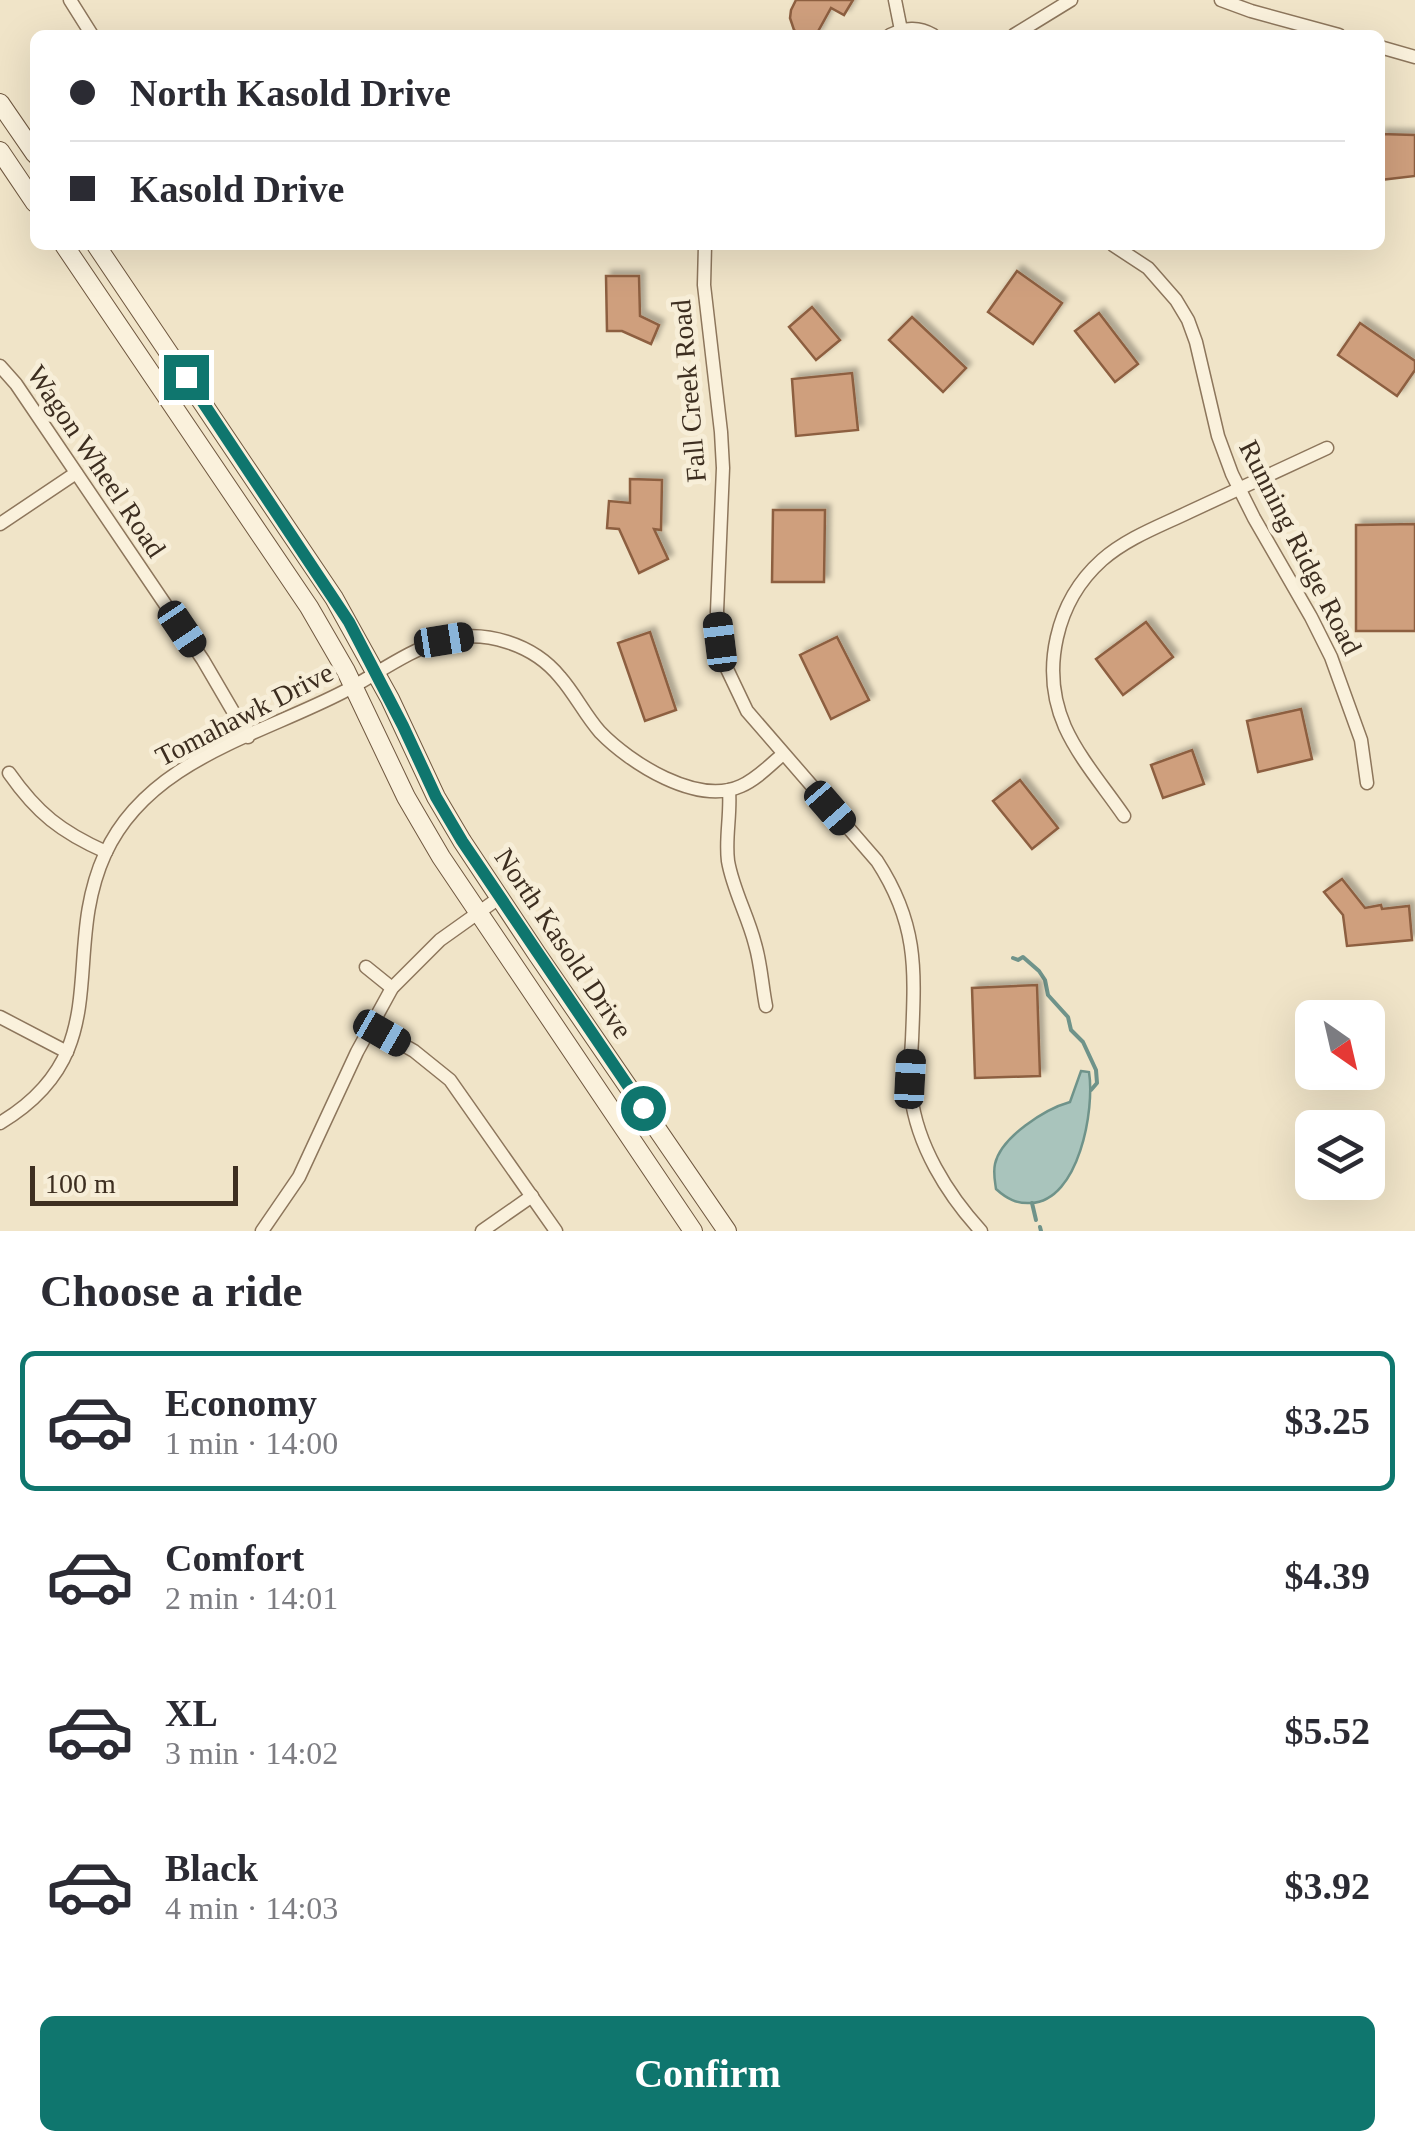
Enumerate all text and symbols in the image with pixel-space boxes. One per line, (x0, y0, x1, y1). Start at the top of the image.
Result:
text: North Kasold Drive (130, 72, 451, 114)
text: Kasold Drive (130, 168, 344, 210)
street label: Fall Creek Road (665, 298, 712, 484)
route end (164, 355, 209, 400)
street label: Wagon Wheel Road (21, 360, 172, 563)
street label: Running Ridge Road (1233, 435, 1368, 660)
car (153, 596, 211, 662)
car (701, 610, 739, 674)
car (412, 620, 476, 660)
street label: Tomahawk Drive (150, 656, 338, 772)
car (799, 776, 861, 840)
street label: North Kasold Drive (489, 842, 639, 1044)
north arrow (1295, 1000, 1385, 1090)
map controls (1295, 1000, 1385, 1200)
car (349, 1005, 415, 1061)
car (893, 1048, 927, 1110)
route start (621, 1086, 666, 1131)
button: layers (1295, 1110, 1385, 1200)
scale bar (30, 1161, 238, 1206)
text: 100 m (45, 1168, 116, 1199)
text: Choose a ride (40, 1266, 303, 1316)
icon: car (45, 1376, 135, 1466)
text: Economy (165, 1382, 317, 1424)
text: $3.25 (1285, 1400, 1370, 1442)
text: 1 min · 14:00 (165, 1425, 338, 1461)
icon: car (45, 1531, 135, 1621)
text: Comfort (165, 1537, 304, 1579)
text: $4.39 (1285, 1555, 1370, 1597)
text: 2 min · 14:01 (165, 1580, 338, 1616)
icon: car (45, 1686, 135, 1776)
text: XL (165, 1692, 218, 1734)
text: $5.52 (1285, 1710, 1370, 1752)
text: 3 min · 14:02 (165, 1735, 338, 1771)
icon: car (45, 1841, 135, 1931)
text: Black (165, 1847, 258, 1889)
text: $3.92 (1285, 1865, 1370, 1907)
text: 4 min · 14:03 (165, 1890, 338, 1926)
button: Confirm (40, 2016, 1375, 2131)

